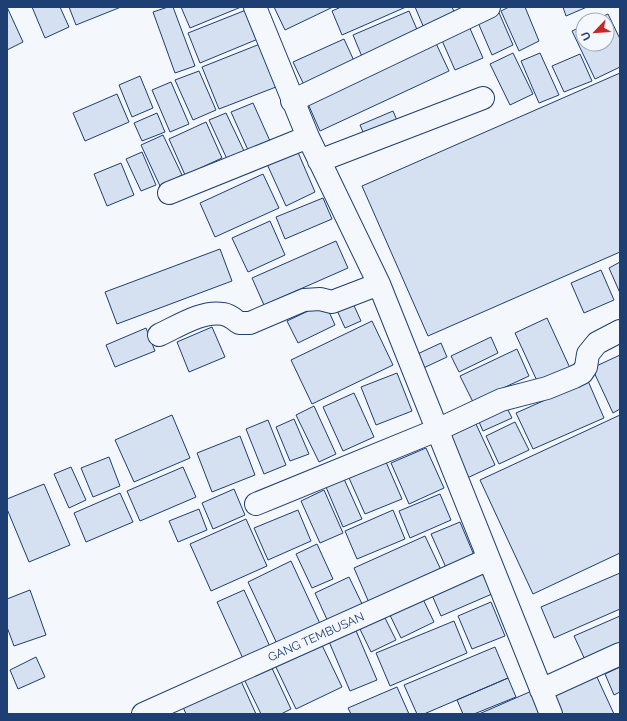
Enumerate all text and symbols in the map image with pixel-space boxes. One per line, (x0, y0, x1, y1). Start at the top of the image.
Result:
north arrow (575, 12, 615, 52)
text: U (579, 30, 594, 43)
street label: GANG TEMBUSAN (266, 609, 366, 665)

